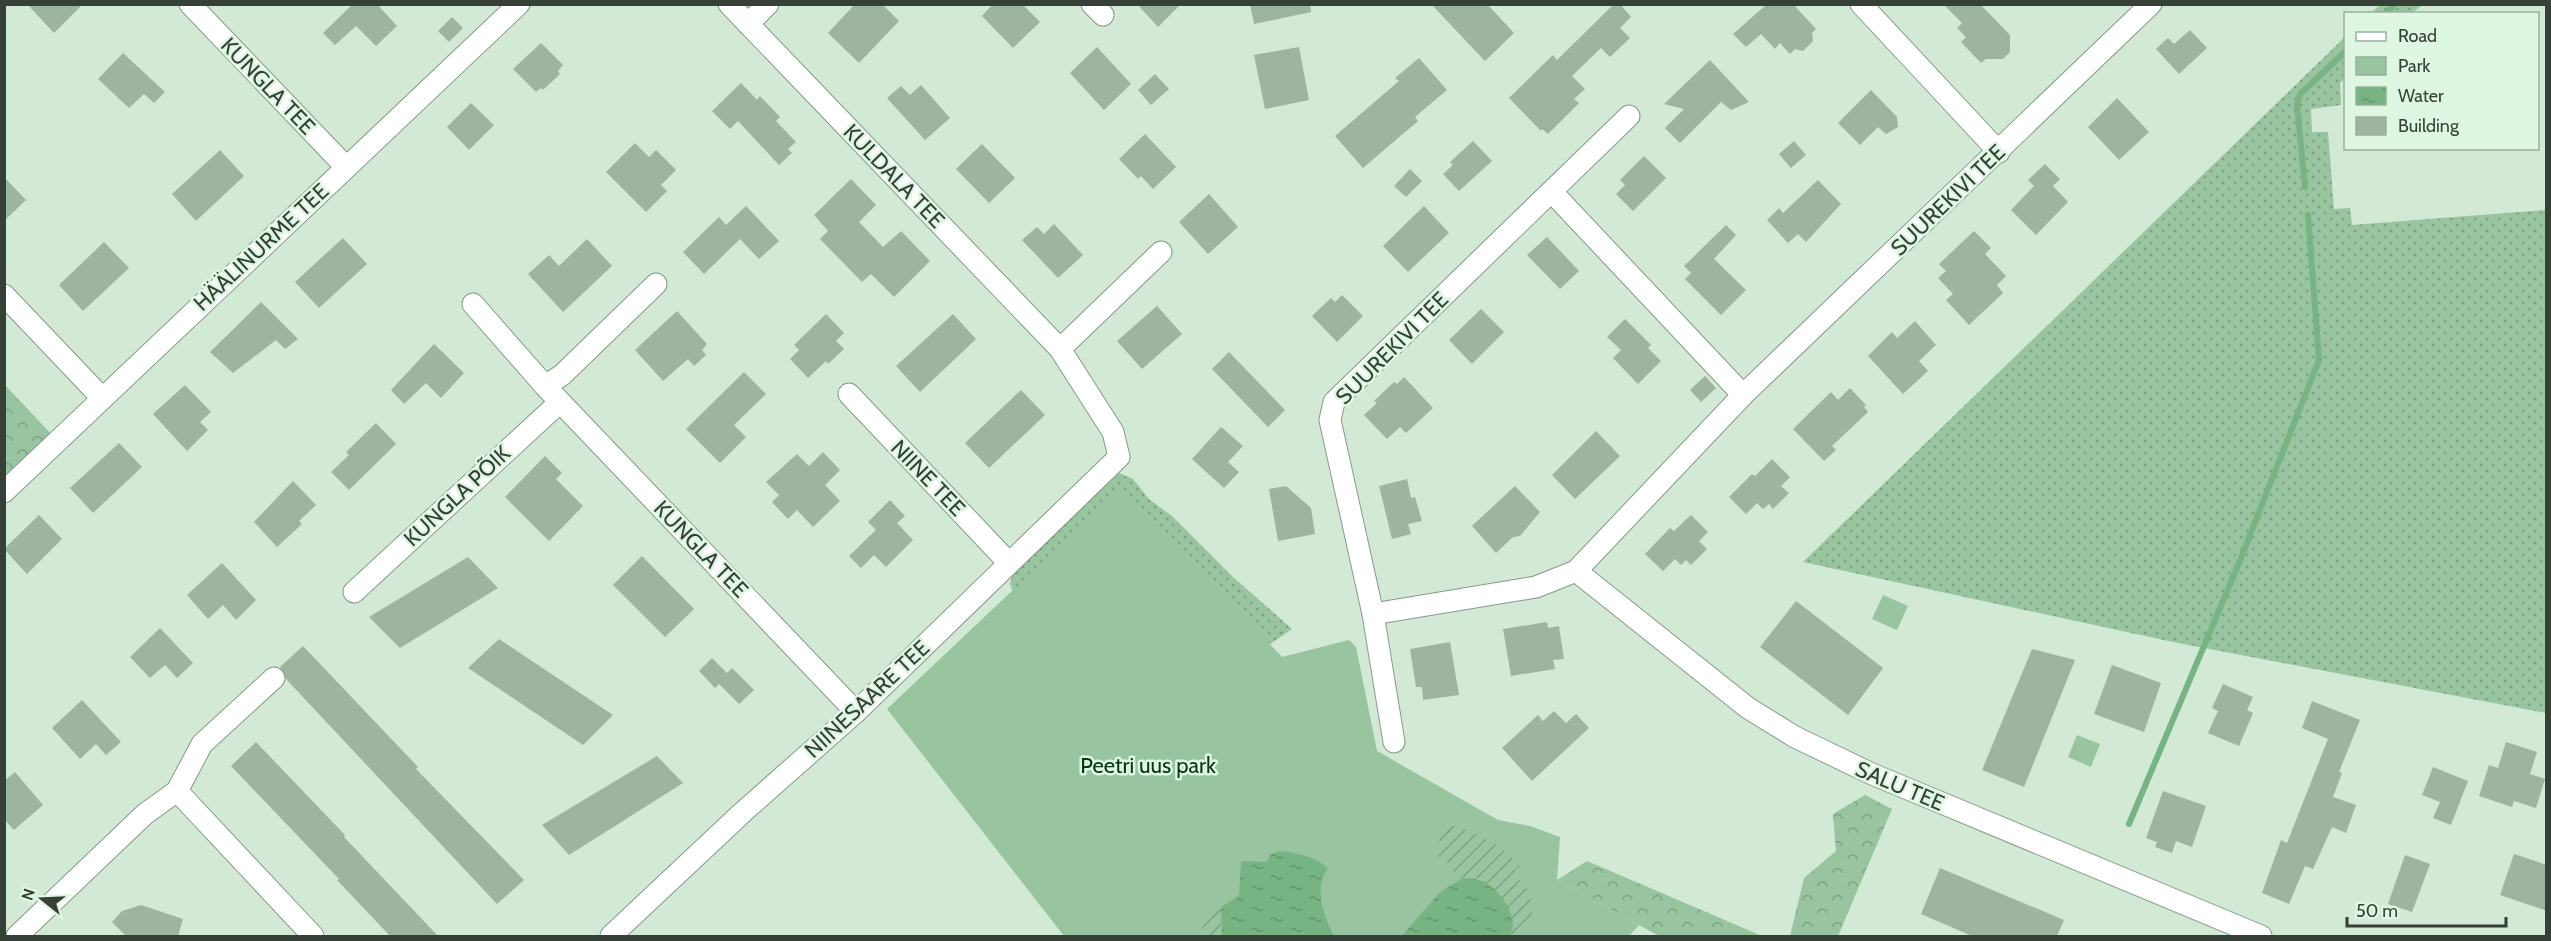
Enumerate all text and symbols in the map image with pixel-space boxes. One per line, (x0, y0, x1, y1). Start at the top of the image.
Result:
legend (2344, 12, 2539, 150)
text: Road (2398, 25, 2437, 47)
street label: KUNGLA TEE (215, 32, 321, 140)
text: Park (2398, 55, 2431, 77)
text: Water (2398, 85, 2444, 107)
text: Building (2398, 115, 2460, 137)
street label: KULDALA TEE (838, 118, 950, 234)
street label: SUUREKIVI TEE (1885, 139, 2011, 261)
street label: HÄÄLINURME TEE (188, 177, 334, 317)
street label: SUUREKIVI TEE (1330, 286, 1454, 410)
street label: NIINE TEE (885, 434, 971, 522)
street label: KUNGLA PÕIK (398, 439, 516, 552)
street label: KUNGLA TEE (648, 495, 754, 603)
street label: NIINESAARE TEE (799, 634, 935, 764)
park label: Peetri uus park (1080, 752, 1216, 779)
street label: SALU TEE (1851, 755, 1949, 817)
north arrow (12, 869, 72, 929)
text: N (17, 886, 39, 903)
scale bar (2347, 890, 2506, 928)
text: 50 m (2356, 900, 2398, 922)

